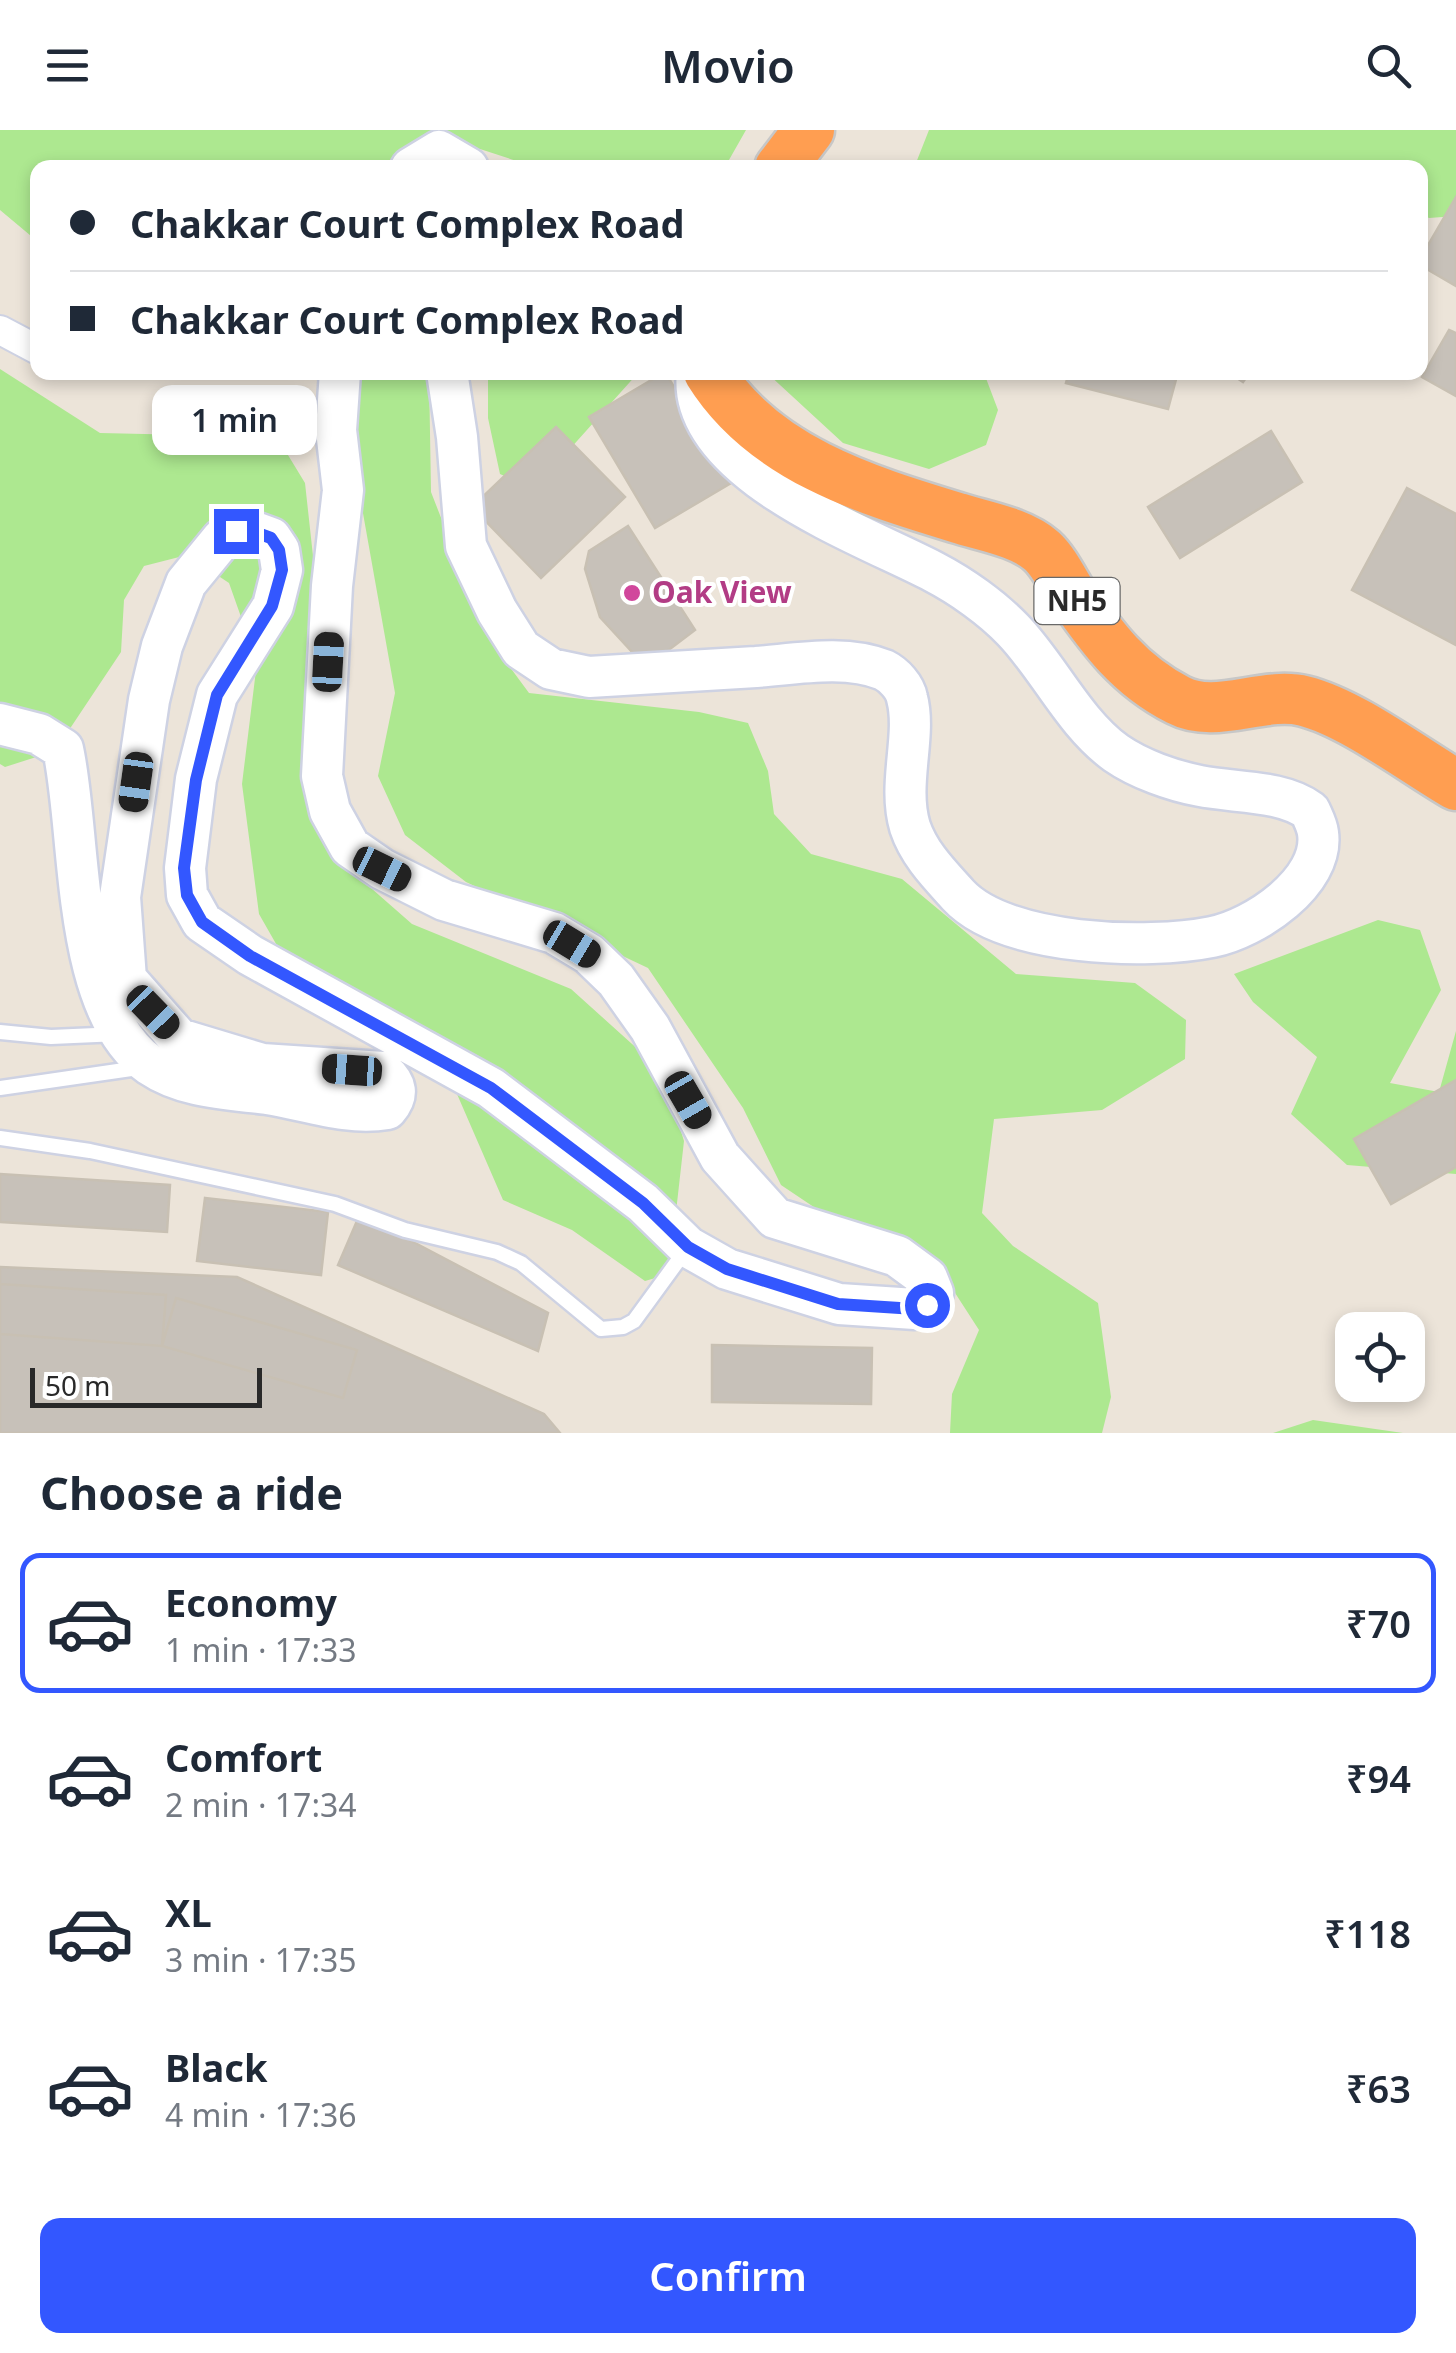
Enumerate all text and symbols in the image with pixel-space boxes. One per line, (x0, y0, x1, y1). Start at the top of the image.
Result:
text: Movio (661, 35, 795, 96)
icon: menu (40, 38, 95, 93)
icon: search (1361, 38, 1416, 93)
text: Chakkar Court Complex Road (130, 197, 685, 249)
text: Chakkar Court Complex Road (130, 293, 685, 345)
callout: 1 min (154, 386, 318, 456)
text: 1 min (191, 398, 278, 441)
route end (214, 509, 259, 554)
place label: Oak View (652, 571, 792, 612)
road number: NH5 (1034, 578, 1120, 624)
marker: Oak View (621, 582, 643, 604)
car (311, 631, 345, 693)
car (117, 750, 155, 814)
car (348, 842, 416, 896)
car (539, 916, 605, 972)
car (121, 980, 185, 1044)
car (321, 1053, 383, 1087)
car (660, 1067, 716, 1133)
route start (905, 1283, 950, 1328)
map controls (1335, 1312, 1425, 1402)
button: locate (1335, 1312, 1425, 1402)
scale bar (30, 1363, 262, 1408)
text: 50 m (45, 1366, 111, 1404)
text: Choose a ride (40, 1462, 343, 1523)
text: Economy (165, 1576, 337, 1628)
icon: car (45, 1578, 135, 1668)
text: ₹70 (1346, 1597, 1411, 1649)
text: 1 min · 17:33 (165, 1628, 357, 1671)
text: Comfort (165, 1731, 322, 1783)
icon: car (45, 1733, 135, 1823)
text: ₹94 (1346, 1752, 1411, 1804)
text: 2 min · 17:34 (165, 1783, 357, 1826)
text: XL (165, 1886, 212, 1938)
icon: car (45, 1888, 135, 1978)
text: ₹118 (1324, 1907, 1411, 1959)
text: 3 min · 17:35 (165, 1938, 357, 1981)
text: Black (165, 2041, 268, 2093)
icon: car (45, 2043, 135, 2133)
text: ₹63 (1346, 2062, 1411, 2114)
text: 4 min · 17:36 (165, 2093, 357, 2136)
button: Confirm (40, 2218, 1416, 2333)

